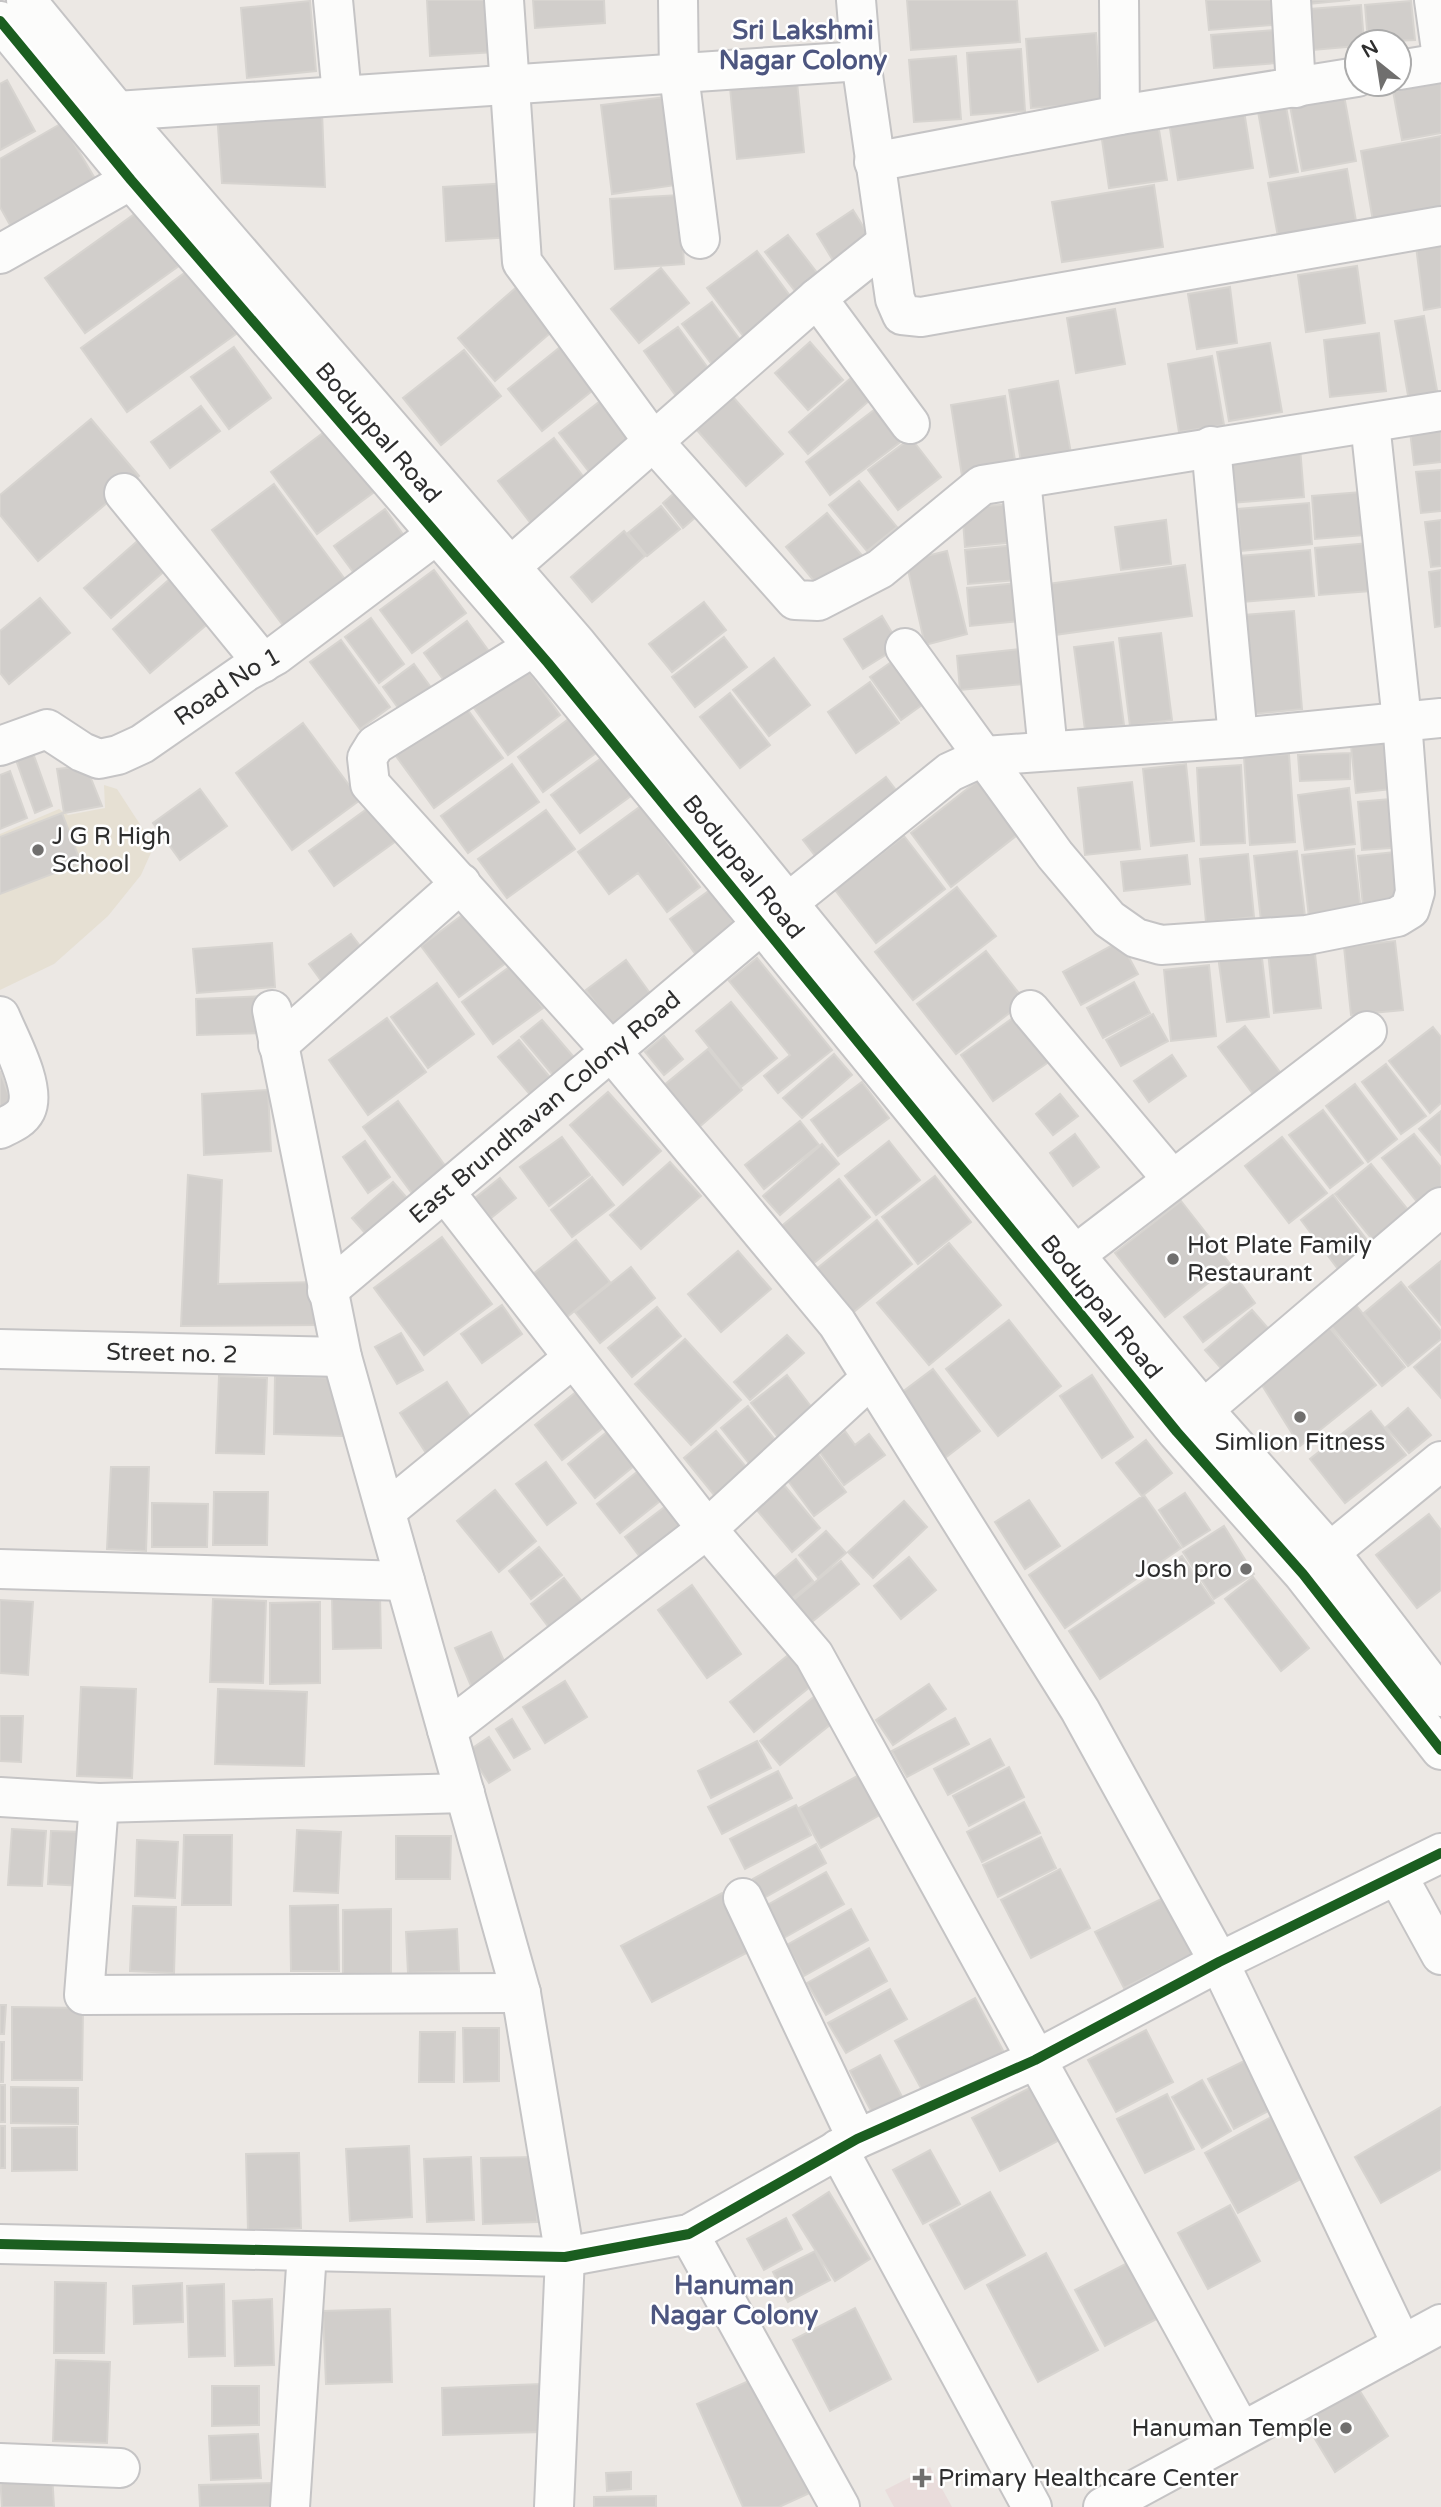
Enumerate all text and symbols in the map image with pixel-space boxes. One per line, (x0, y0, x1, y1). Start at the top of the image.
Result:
district label: Sri Lakshmi Nagar Colony (719, 15, 887, 76)
north arrow (1343, 28, 1413, 98)
text: N (1358, 36, 1382, 62)
street label: Boduppal Road (309, 357, 447, 509)
street label: Road No 1 (168, 641, 285, 732)
street label: Boduppal Road (676, 789, 810, 945)
place label: J G R High School (52, 822, 171, 879)
marker: J G R High School (30, 842, 46, 858)
street label: East Brundhavan Colony Road (403, 985, 686, 1230)
street label: Boduppal Road (1034, 1229, 1168, 1385)
place label: Hot Plate Family Restaurant (1187, 1231, 1372, 1288)
marker: Hot Plate Family Restaurant (1165, 1251, 1181, 1267)
street label: Street no. 2 (106, 1337, 238, 1369)
marker: Simlion Fitness (1292, 1409, 1308, 1425)
place label: Simlion Fitness (1215, 1428, 1385, 1457)
place label: Josh pro (1135, 1555, 1232, 1584)
marker: Josh pro (1238, 1561, 1254, 1577)
district label: Hanuman Nagar Colony (650, 2270, 818, 2331)
place label: Hanuman Temple (1131, 2414, 1332, 2443)
marker: Hanuman Temple (1338, 2420, 1354, 2436)
place label: Primary Healthcare Center (938, 2464, 1239, 2493)
marker: Primary Healthcare Center (912, 2468, 932, 2488)

